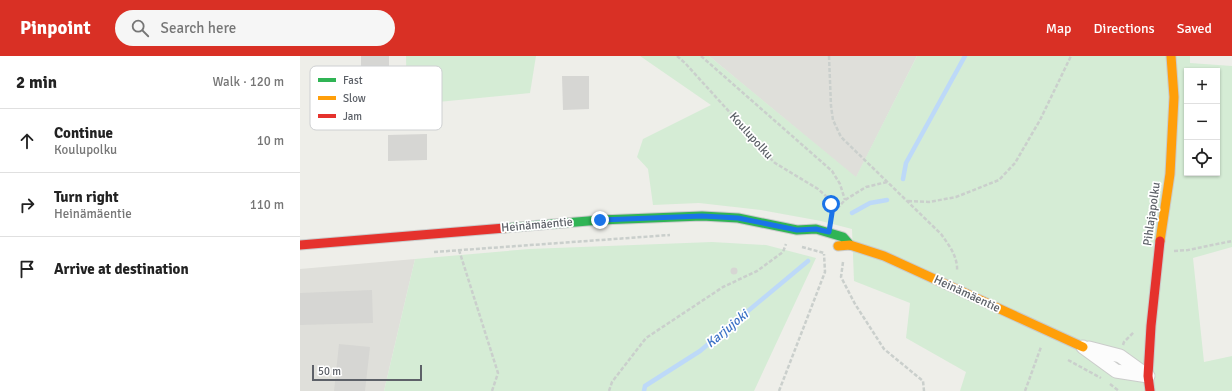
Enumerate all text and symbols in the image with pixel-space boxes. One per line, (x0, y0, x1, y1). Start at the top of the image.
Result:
search box (115, 10, 395, 46)
text: Pinpoint (20, 16, 91, 40)
icon: search (129, 17, 151, 39)
text: Search here (161, 19, 236, 37)
text: Map (1046, 20, 1072, 37)
text: Directions (1094, 20, 1155, 37)
text: Saved (1177, 20, 1212, 37)
legend (310, 66, 442, 130)
map controls (1184, 68, 1220, 176)
button: + (1184, 68, 1220, 104)
text: 2 min (16, 72, 57, 93)
text: Walk · 120 m (213, 74, 284, 90)
text: Fast (343, 74, 363, 87)
text: Slow (343, 92, 366, 105)
button: − (1184, 104, 1220, 140)
street label: Koulupolku (726, 109, 776, 163)
text: Jam (343, 110, 362, 123)
text: Continue (54, 124, 113, 142)
icon: ahead (16, 130, 38, 152)
text: 10 m (257, 133, 284, 149)
button: locate (1184, 140, 1220, 176)
text: Koulupolku (54, 142, 117, 158)
street label: Pihlajapolku (1140, 181, 1164, 247)
text: Turn right (54, 188, 119, 206)
icon: right (16, 194, 38, 216)
route start (822, 195, 840, 213)
text: 110 m (250, 197, 284, 213)
text: Heinämäentie (54, 206, 132, 222)
route end (591, 211, 609, 229)
street label: Heinämäentie (501, 214, 573, 236)
icon: arrive (16, 258, 38, 280)
text: Arrive at destination (54, 260, 189, 278)
street label: Heinämäentie (931, 272, 1003, 316)
water label: Karjujoki (703, 306, 753, 351)
scale bar (312, 363, 422, 382)
text: 50 m (318, 365, 341, 378)

